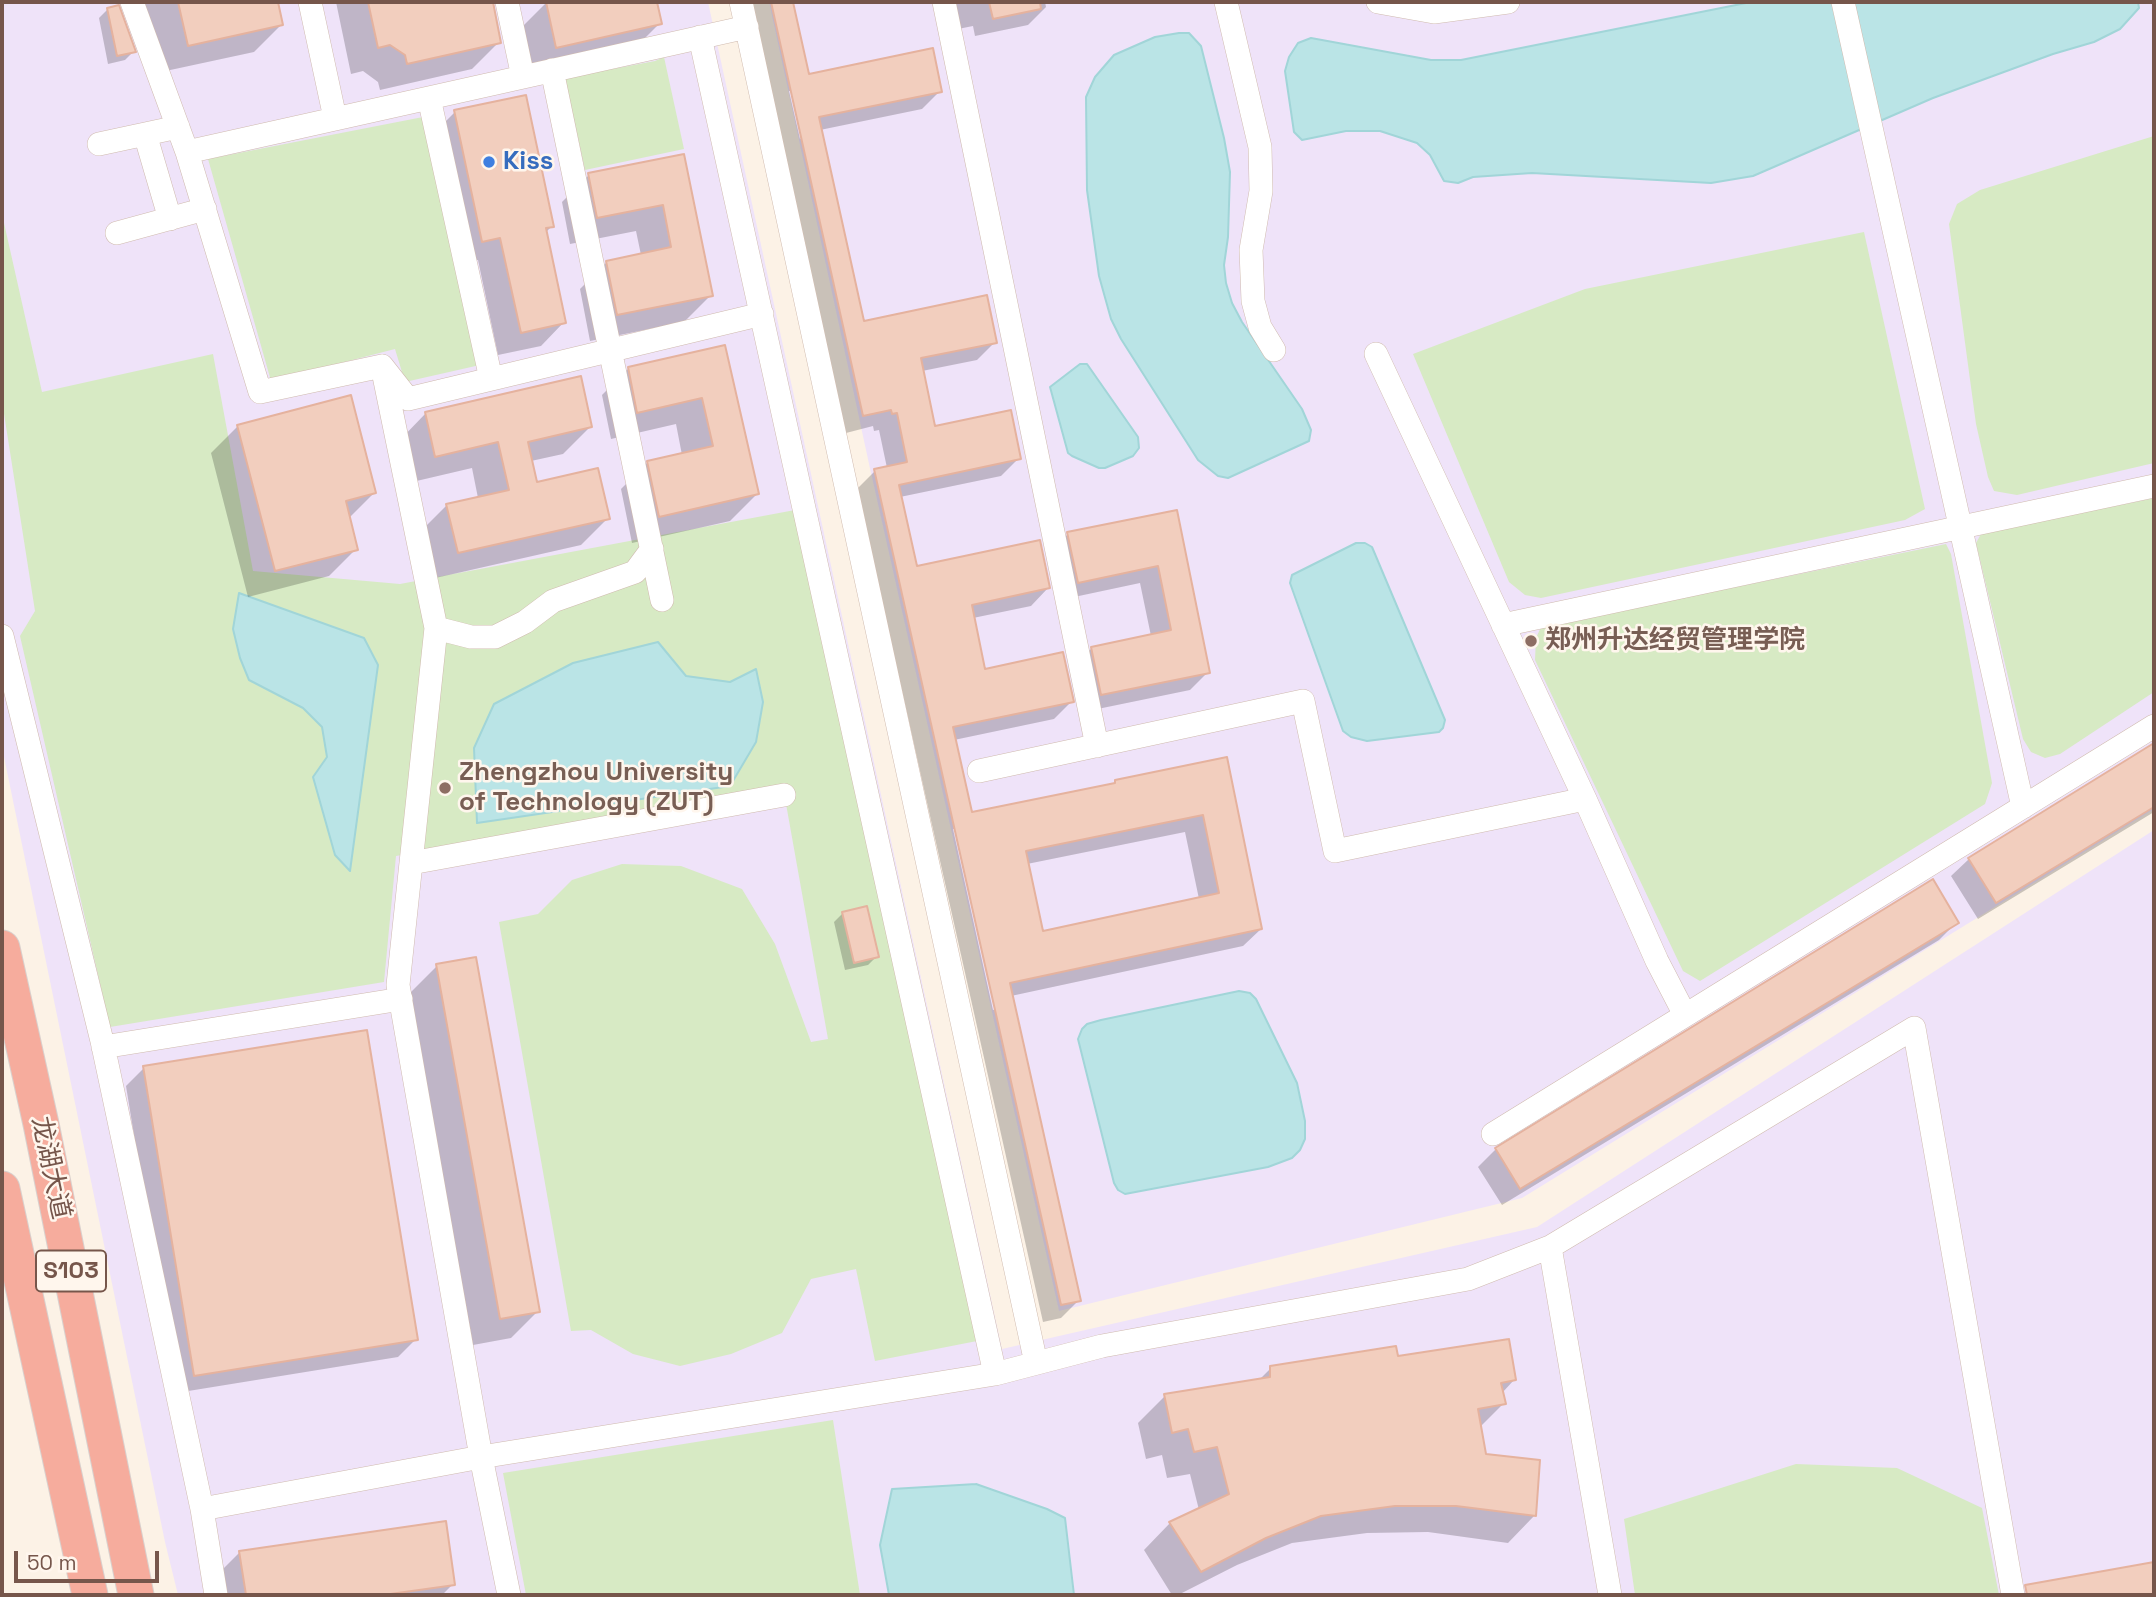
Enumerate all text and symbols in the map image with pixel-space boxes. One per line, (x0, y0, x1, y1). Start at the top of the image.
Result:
place label: Kiss (503, 146, 553, 178)
marker: Kiss (481, 154, 497, 170)
place label: 郑州升达经贸管理学院 (1545, 625, 1805, 657)
marker: 郑州升达经贸管理学院 (1523, 633, 1539, 649)
place label: Zhengzhou University of Technology (ZUT) (459, 757, 733, 818)
marker: Zhengzhou University of Technology (ZUT) (437, 780, 453, 796)
street label: 龙湖大道 (24, 1114, 76, 1222)
road number: S103 (36, 1251, 106, 1292)
scale bar (18, 1538, 163, 1582)
text: 50 m (27, 1549, 77, 1576)

